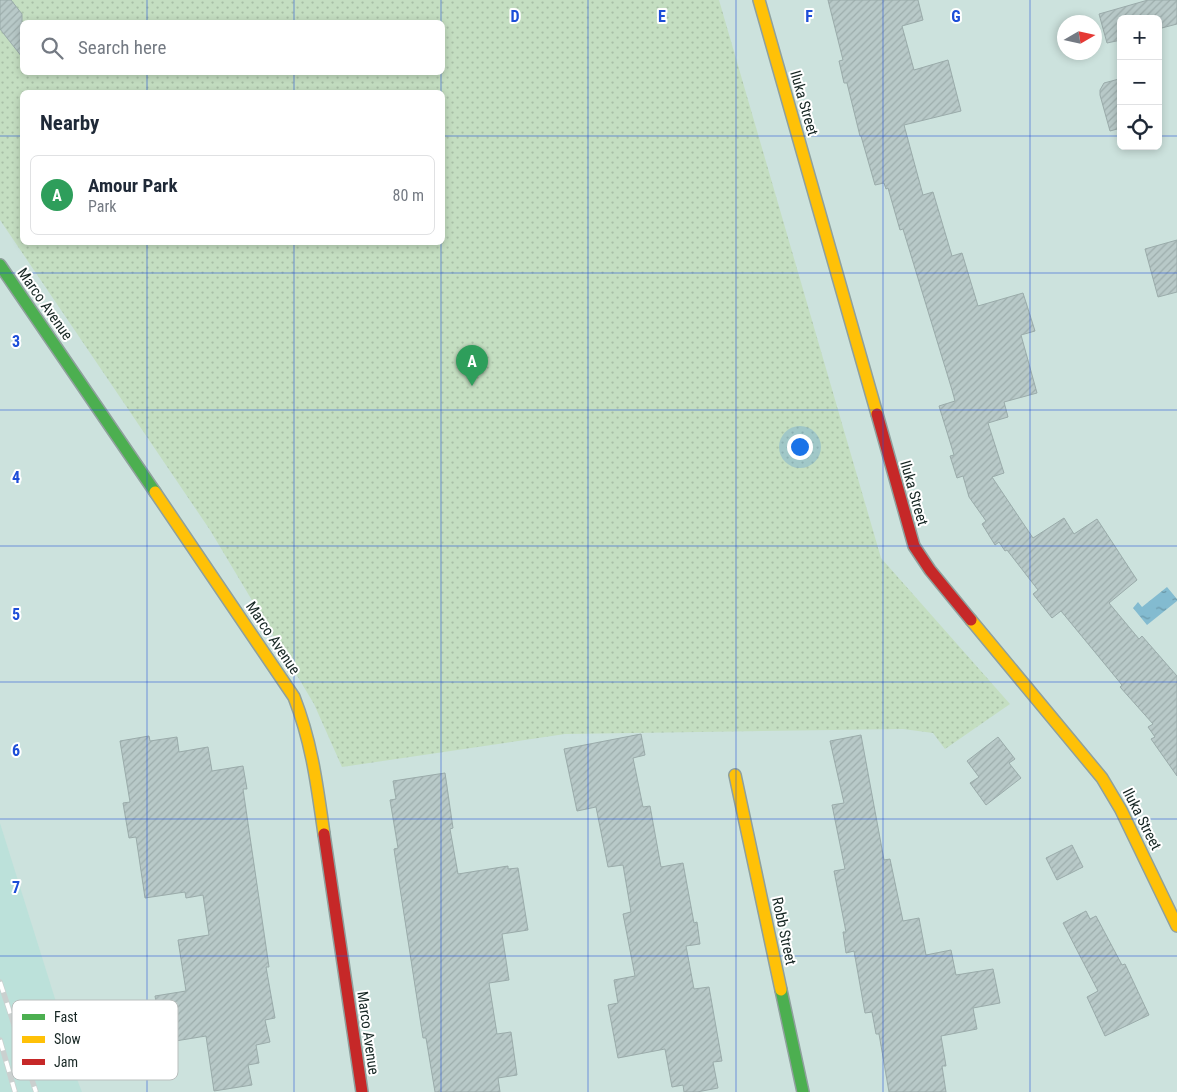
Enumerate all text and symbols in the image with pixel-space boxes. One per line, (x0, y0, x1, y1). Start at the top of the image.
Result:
text: D (510, 7, 520, 26)
text: E (658, 7, 666, 26)
text: F (805, 7, 813, 26)
text: G (951, 7, 961, 26)
north arrow (1057, 15, 1102, 60)
map controls (1117, 15, 1162, 150)
button: + (1117, 15, 1162, 60)
search box (20, 20, 445, 75)
icon: search (38, 34, 66, 62)
text: Search here (78, 36, 166, 59)
button: − (1117, 60, 1162, 105)
street label: Iluka Street (786, 68, 822, 138)
button: locate (1117, 105, 1162, 150)
text: Nearby (40, 111, 99, 135)
text: Amour Park (88, 174, 178, 197)
text: A (52, 186, 62, 205)
text: 80 m (392, 186, 424, 205)
text: Park (88, 197, 117, 216)
street label: Marco Avenue (14, 264, 76, 344)
text: 3 (12, 332, 20, 351)
pin: A (456, 345, 488, 386)
your location (787, 434, 813, 460)
street label: Iluka Street (896, 458, 932, 528)
text: 4 (12, 468, 20, 487)
street label: Marco Avenue (242, 598, 304, 678)
text: 5 (12, 605, 20, 624)
text: 6 (12, 741, 20, 760)
street label: Iluka Street (1119, 785, 1165, 853)
text: 7 (12, 878, 20, 897)
street label: Robb Street (768, 895, 800, 967)
street label: Marco Avenue (353, 990, 383, 1076)
legend (12, 1000, 178, 1080)
text: Fast (54, 1009, 78, 1025)
text: Slow (54, 1031, 81, 1047)
text: Jam (54, 1054, 78, 1070)

